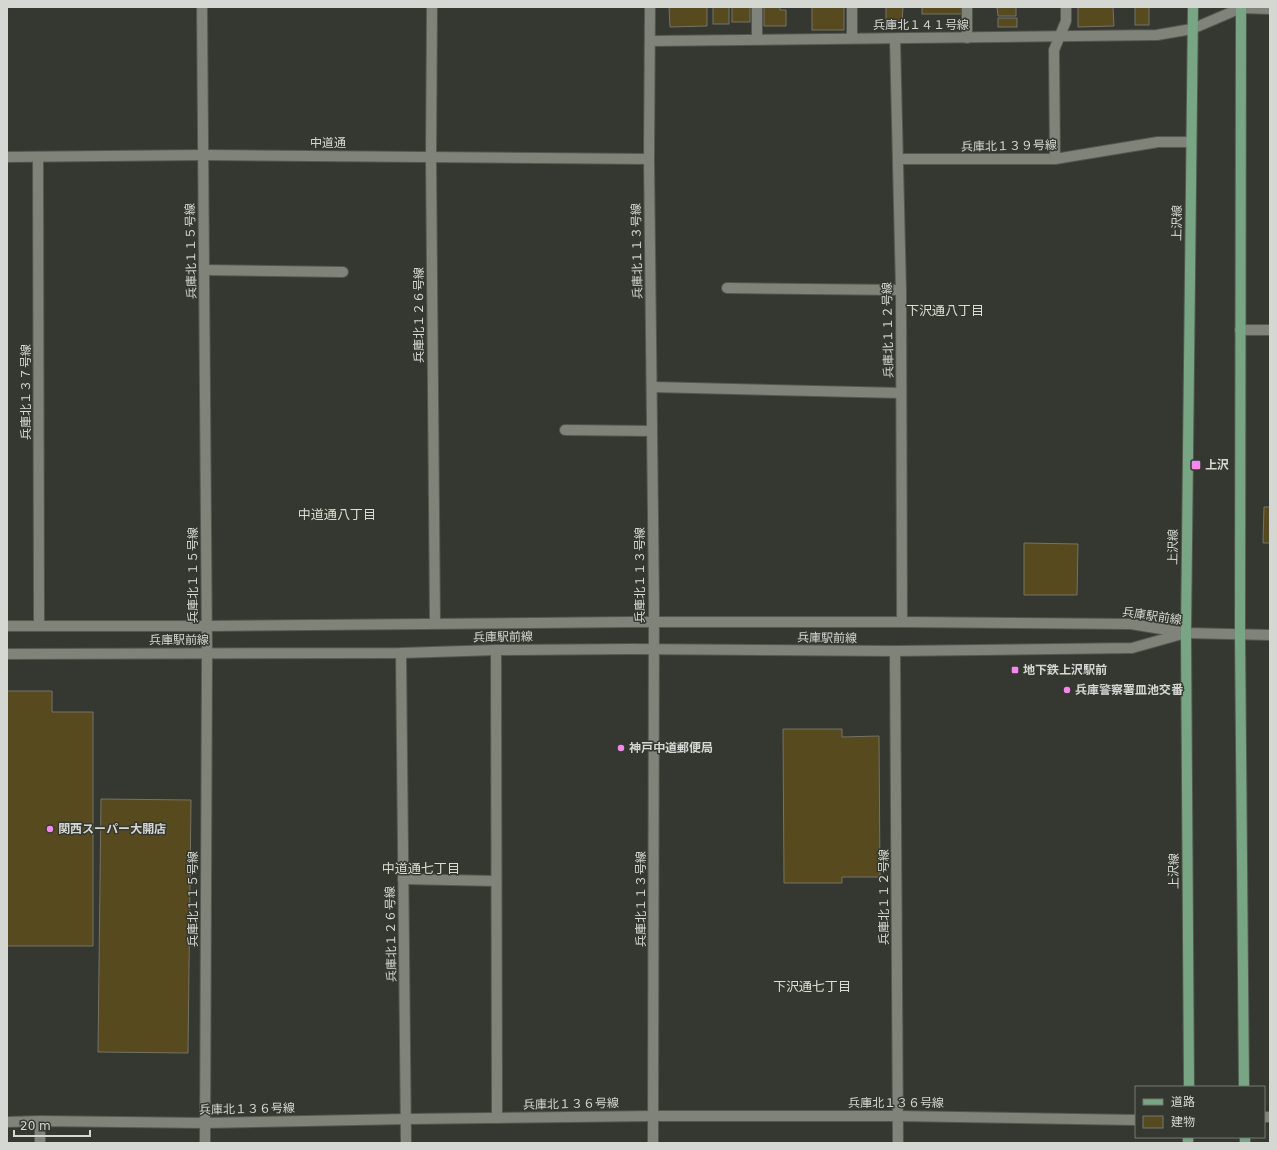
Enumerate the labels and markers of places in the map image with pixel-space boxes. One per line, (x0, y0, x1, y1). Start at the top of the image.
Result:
place label: 上沢 (1205, 458, 1229, 472)
marker: 上沢 (1190, 459, 1202, 471)
place label: 地下鉄上沢駅前 (1023, 663, 1107, 677)
marker: 地下鉄上沢駅前 (1010, 665, 1020, 675)
place label: 兵庫警察署皿池交番 (1075, 683, 1184, 697)
marker: 兵庫警察署皿池交番 (1062, 685, 1072, 695)
place label: 神戸中道郵便局 (629, 741, 713, 755)
marker: 神戸中道郵便局 (616, 743, 626, 753)
place label: 関西スーパー大開店 (58, 822, 166, 836)
marker: 関西スーパー大開店 (45, 824, 55, 834)

